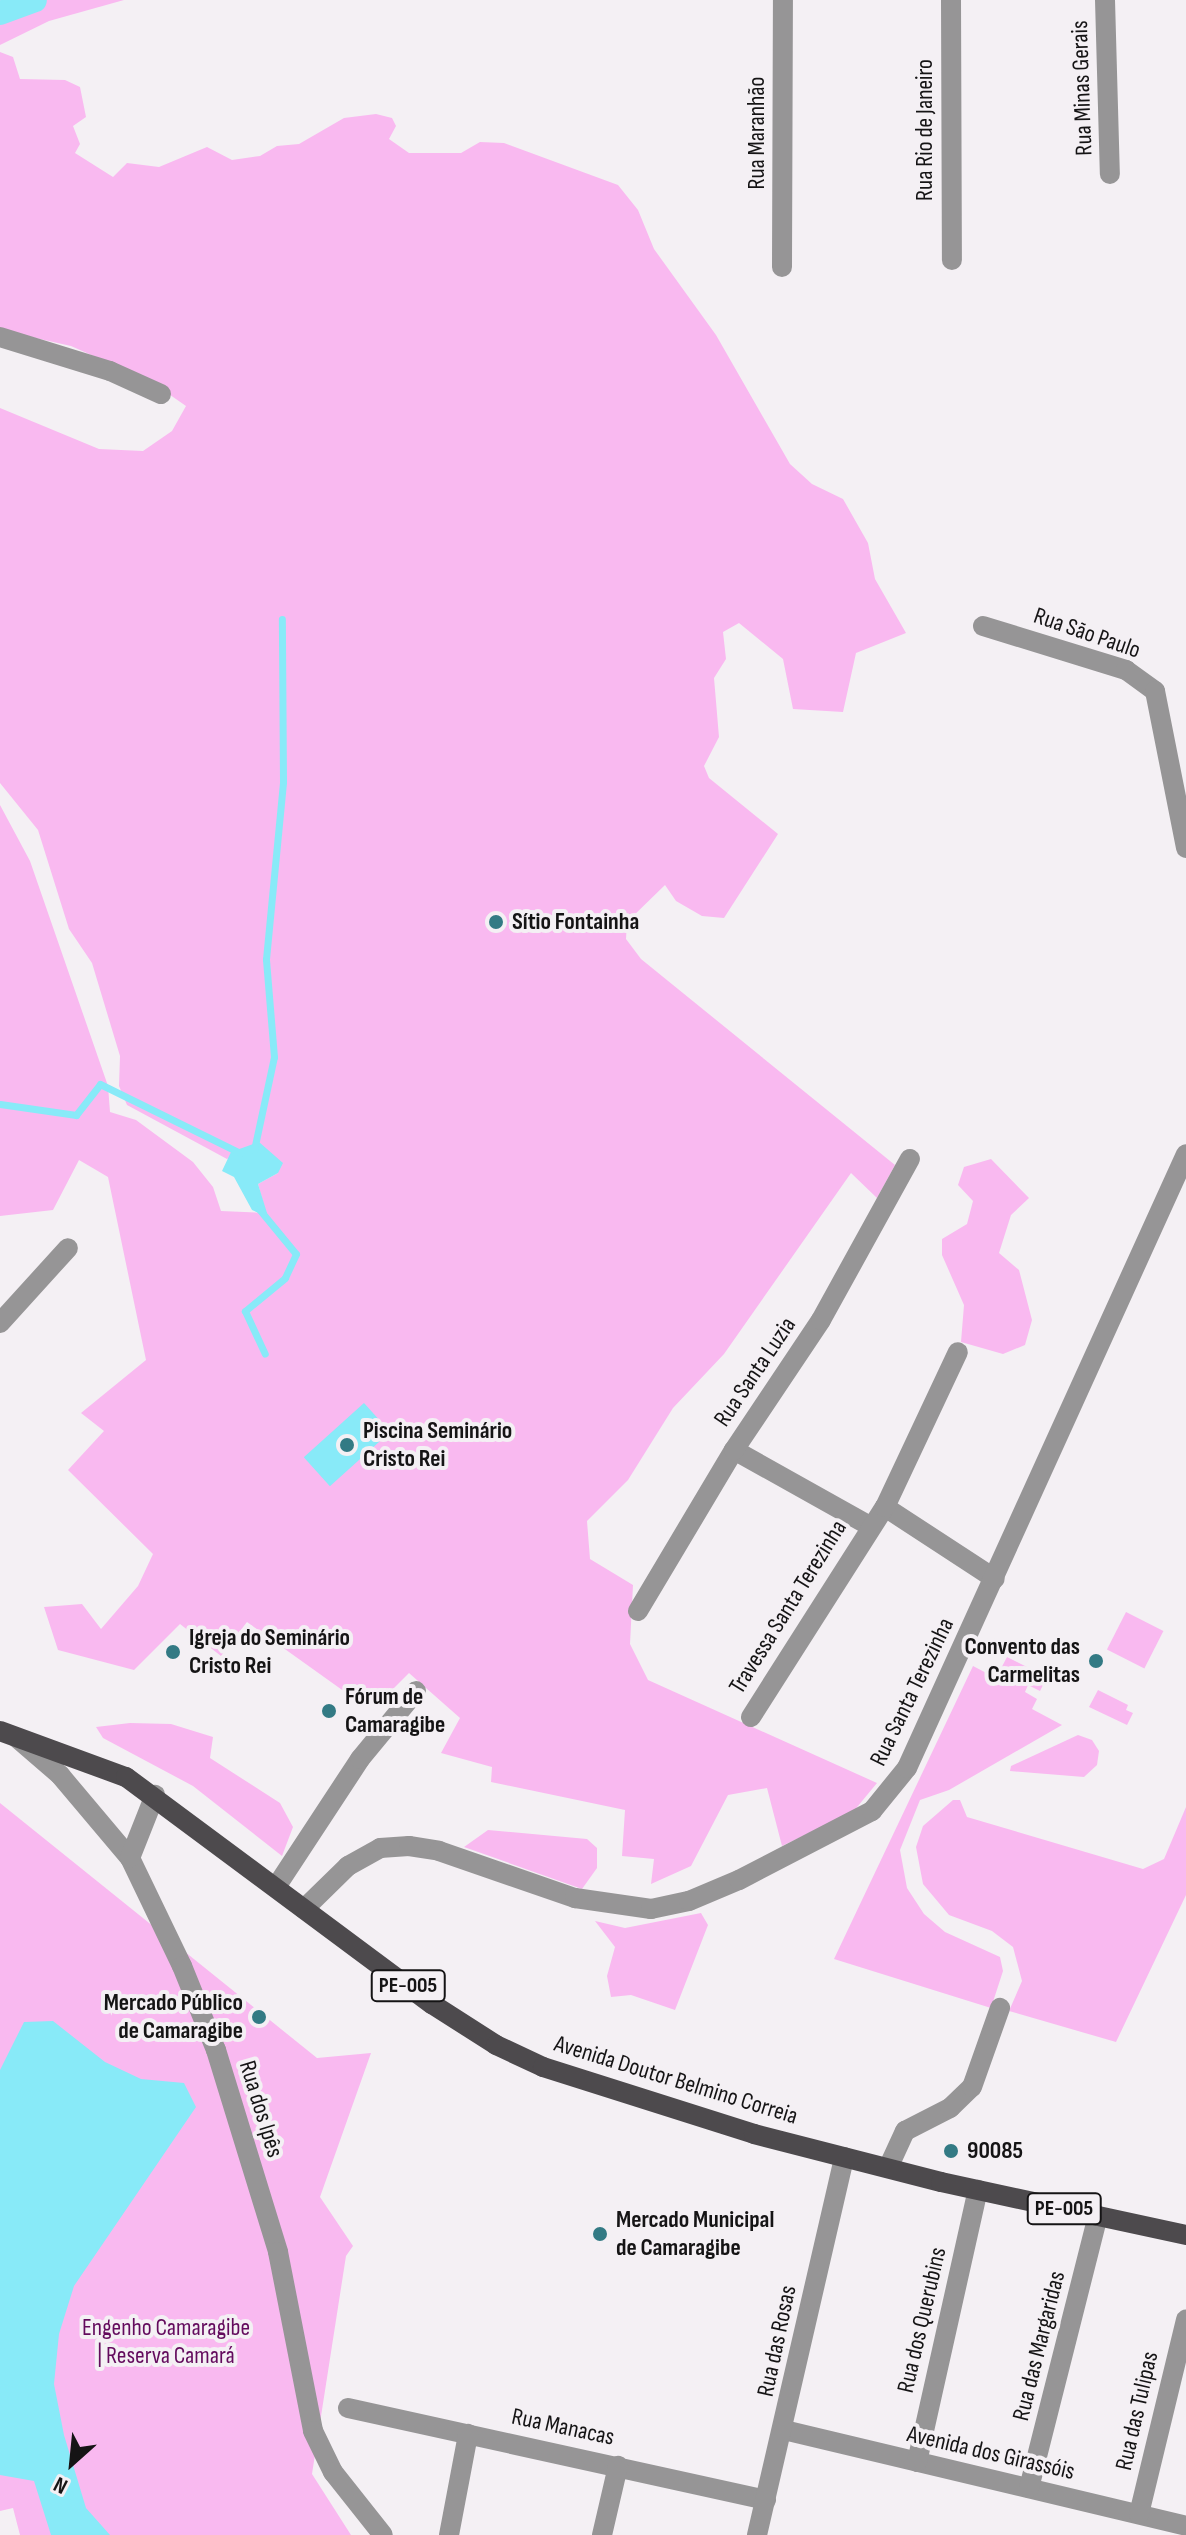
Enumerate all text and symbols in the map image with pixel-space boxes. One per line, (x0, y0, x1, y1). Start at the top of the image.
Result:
street label: Rua Minas Gerais (1065, 20, 1099, 156)
street label: Rua Rio de Janeiro (911, 59, 939, 201)
street label: Rua Maranhão (743, 76, 771, 190)
street label: Rua São Paulo (1030, 601, 1144, 665)
place label: Sítio Fontainha (512, 908, 639, 936)
marker: Sítio Fontainha (487, 913, 505, 931)
street label: Rua Santa Luzia (708, 1312, 802, 1432)
place label: Piscina Seminário Cristo Rei (363, 1417, 512, 1473)
marker: Piscina Seminário Cristo Rei (338, 1436, 356, 1454)
street label: Travessa Santa Terezinha (723, 1515, 853, 1699)
street label: Rua Santa Terezinha (864, 1613, 960, 1771)
place label: Igreja do Seminário Cristo Rei (189, 1624, 350, 1680)
place label: Convento das Carmelitas (964, 1633, 1080, 1689)
marker: Igreja do Seminário Cristo Rei (164, 1643, 182, 1661)
marker: Convento das Carmelitas (1087, 1652, 1105, 1670)
place label: Fórum de Camaragibe (345, 1683, 445, 1739)
marker: Fórum de Camaragibe (320, 1702, 338, 1720)
road number: PE-005 (370, 1968, 446, 2004)
place label: Mercado Público de Camaragibe (104, 1989, 243, 2045)
marker: Mercado Público de Camaragibe (250, 2008, 268, 2026)
street label: Avenida Doutor Belmino Correia (551, 2029, 801, 2131)
street label: Rua dos Ipês (233, 2057, 289, 2161)
place label: 90085 (967, 2137, 1023, 2165)
marker: 90085 (942, 2142, 960, 2160)
road number: PE-005 (1026, 2191, 1102, 2227)
place label: Mercado Municipal de Camaragibe (616, 2206, 774, 2262)
marker: Mercado Municipal de Camaragibe (591, 2225, 609, 2243)
street label: Rua dos Querubins (891, 2245, 953, 2395)
street label: Rua das Margaridas (1006, 2268, 1072, 2424)
street label: Rua das Rosas (751, 2283, 803, 2399)
park label: Engenho Camaragibe | Reserva Camará (82, 2314, 250, 2370)
street label: Rua das Tulipas (1109, 2349, 1165, 2473)
street label: Rua Manacas (509, 2402, 617, 2452)
street label: Avenida dos Girassóis (904, 2420, 1078, 2486)
north arrow (32, 2423, 112, 2503)
text: N (50, 2470, 72, 2500)

